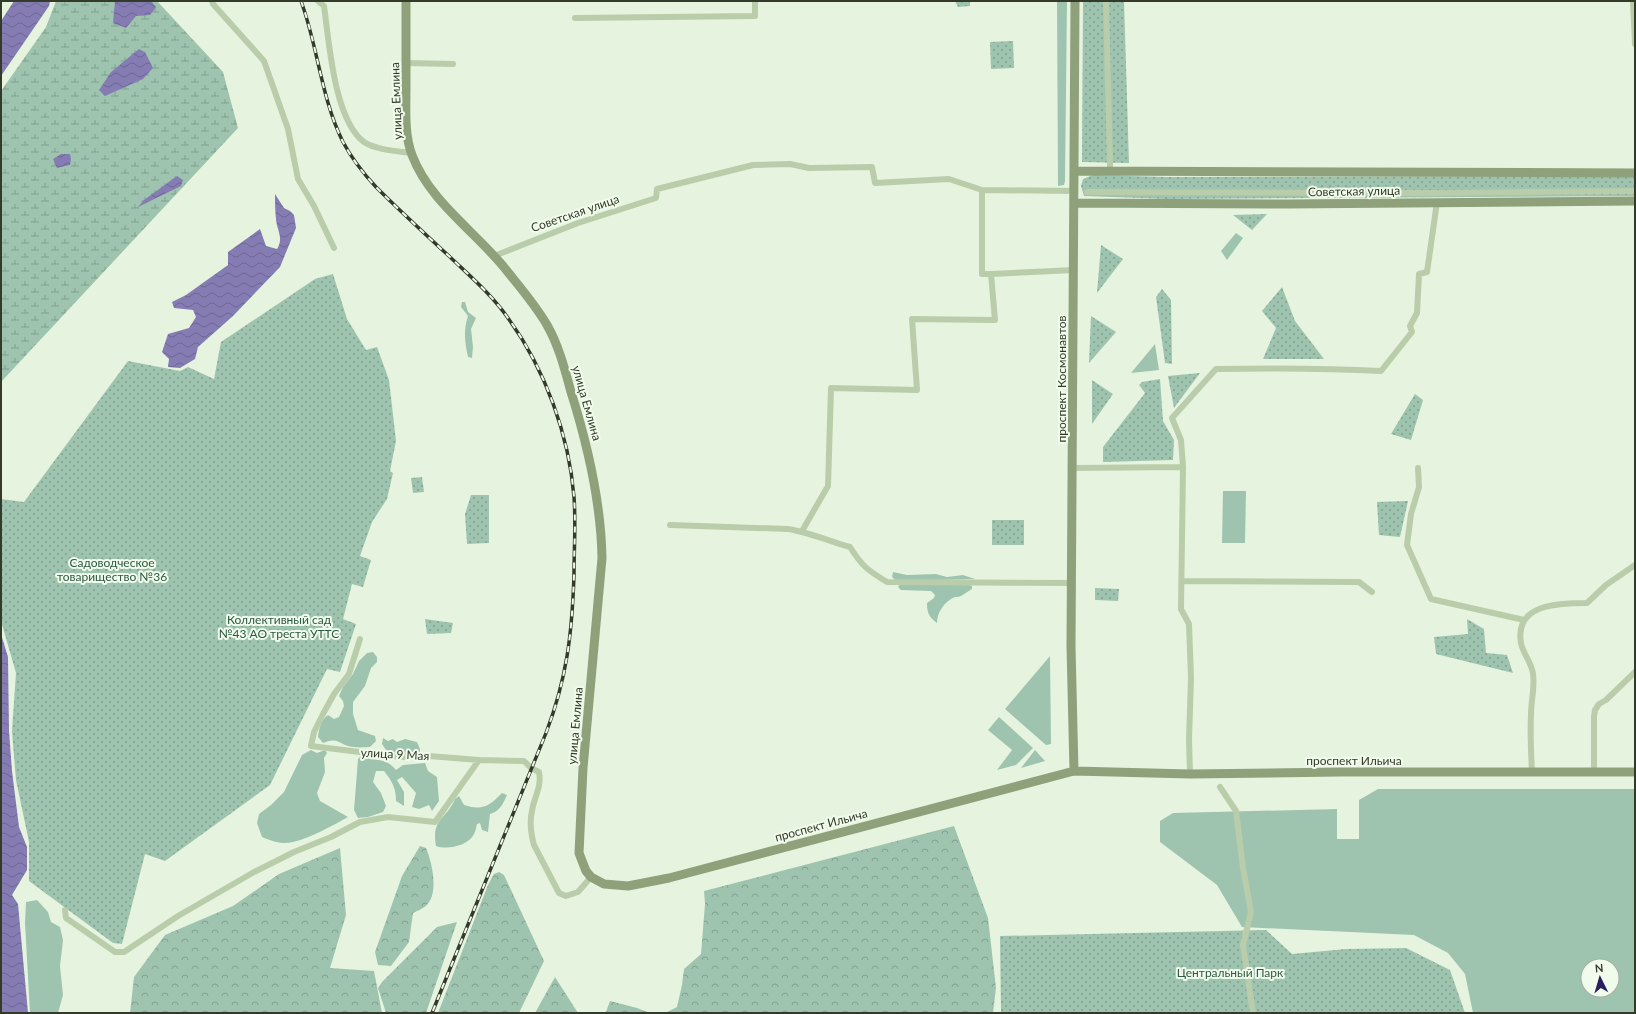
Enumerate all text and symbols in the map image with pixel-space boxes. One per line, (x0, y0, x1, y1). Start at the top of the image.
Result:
street label: улица Емлина (387, 62, 405, 140)
street label: Советская улица (1308, 183, 1400, 199)
street label: Советская улица (529, 191, 621, 235)
street label: проспект Космонавтов (1054, 315, 1069, 443)
street label: улица Емлина (569, 364, 605, 442)
park label: Садоводческое товарищество №36 (57, 555, 167, 584)
park label: Коллективный сад №43 АО треста УТТС (219, 612, 339, 641)
street label: улица Емлина (564, 687, 586, 765)
street label: улица 9 Мая (360, 745, 430, 763)
street label: проспект Ильича (1306, 753, 1402, 768)
street label: проспект Ильича (773, 805, 869, 845)
north arrow (1580, 958, 1620, 998)
text: N (1594, 961, 1604, 974)
park label: Центральный Парк (1177, 965, 1284, 980)

